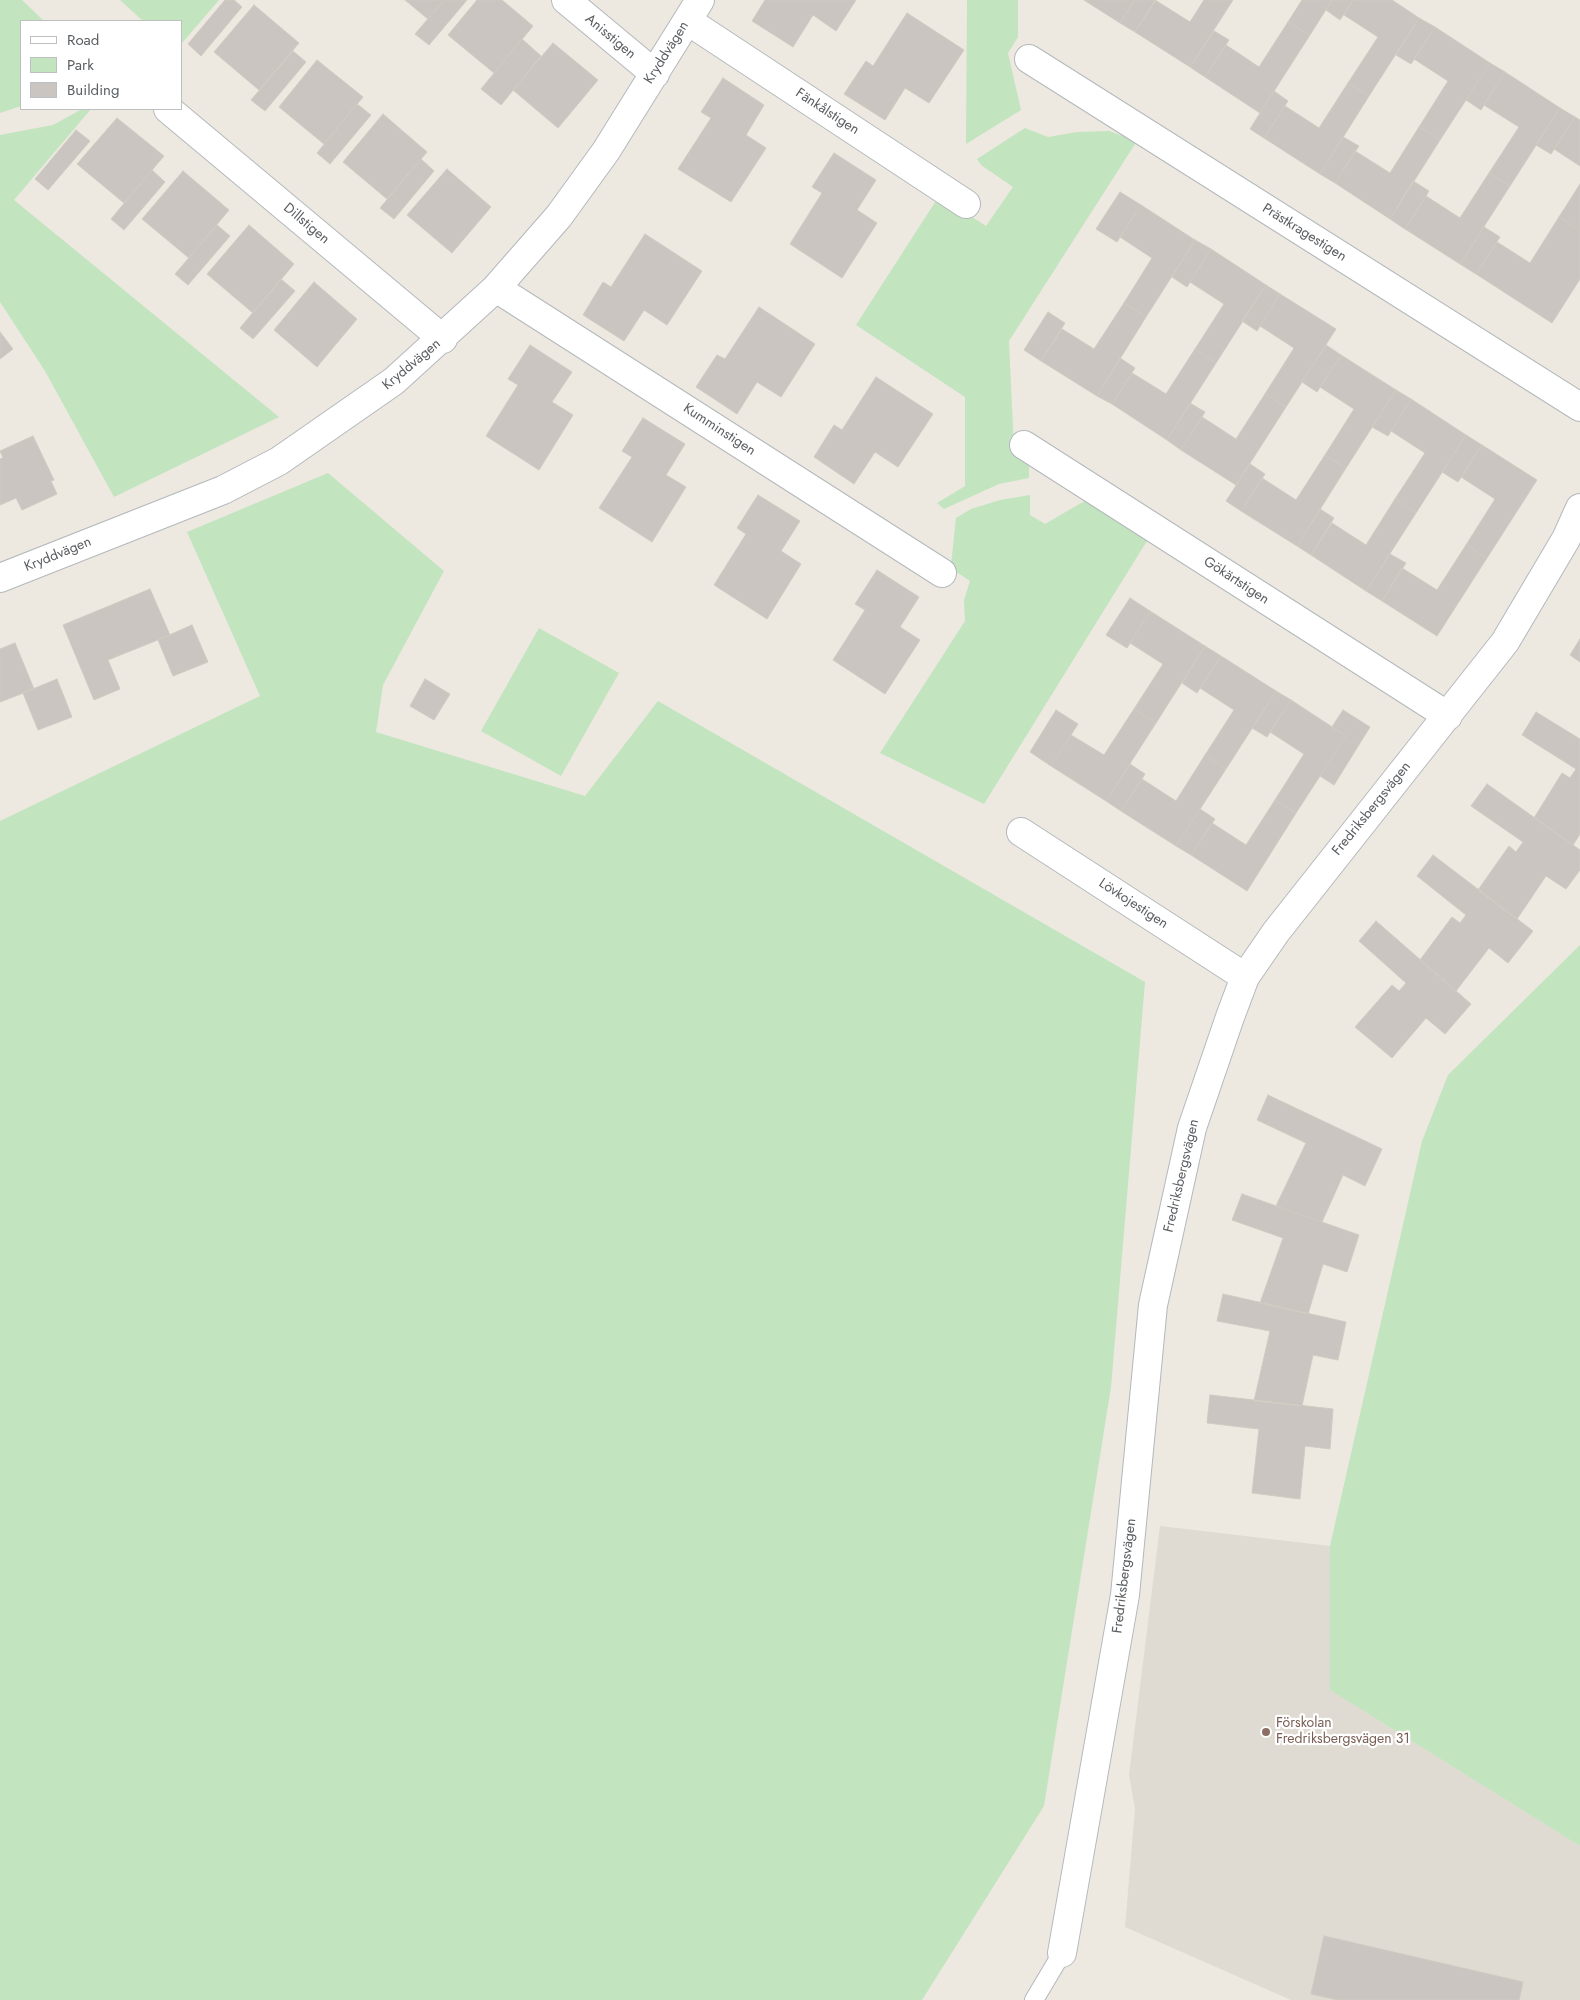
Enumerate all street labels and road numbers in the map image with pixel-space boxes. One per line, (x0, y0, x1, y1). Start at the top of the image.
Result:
street label: Anisstigen (581, 11, 639, 63)
street label: Kryddvägen (641, 19, 693, 87)
street label: Fänkålstigen (792, 85, 862, 139)
street label: Dillstigen (280, 200, 332, 248)
street label: Prästkragestigen (1259, 200, 1349, 266)
street label: Kryddvägen (380, 336, 444, 394)
street label: Kumminstigen (680, 400, 758, 460)
street label: Kryddvägen (22, 534, 94, 576)
street label: Gökärtstigen (1200, 554, 1272, 608)
street label: Fredriksbergsvägen (1329, 759, 1415, 859)
street label: Lövkojestigen (1095, 875, 1171, 933)
street label: Fredriksbergsvägen (1161, 1118, 1203, 1234)
street label: Fredriksbergsvägen (1110, 1518, 1140, 1634)

